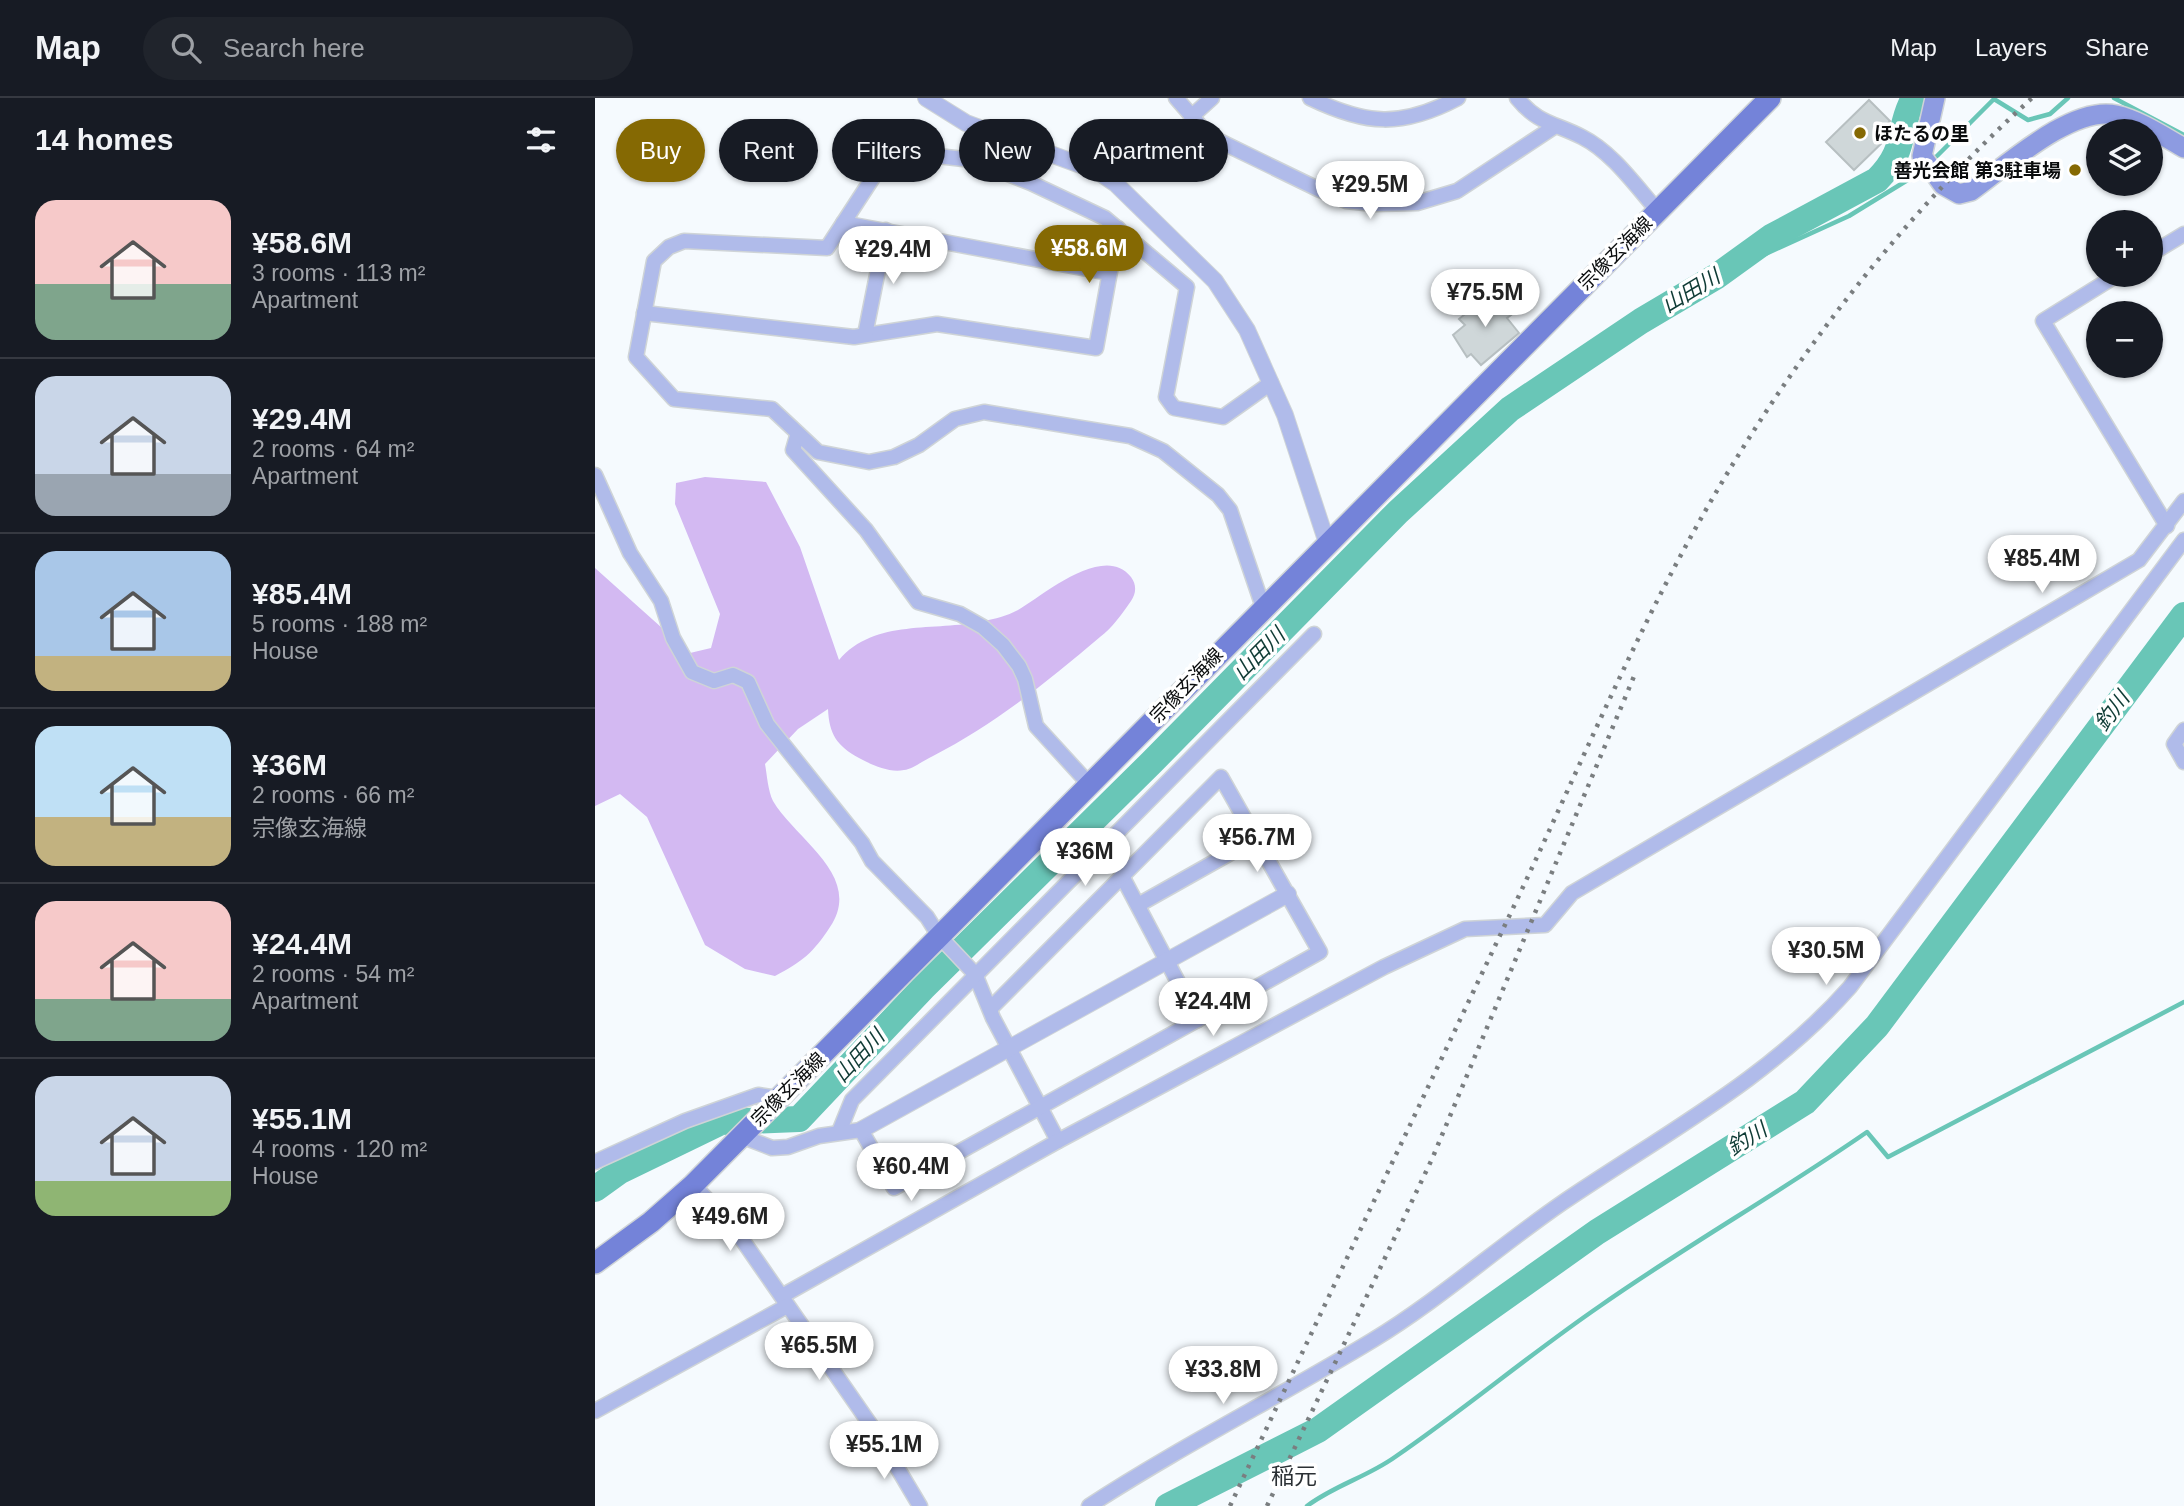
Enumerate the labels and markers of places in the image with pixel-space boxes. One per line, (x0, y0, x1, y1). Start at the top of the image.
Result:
place label: ほたるの里 (1874, 123, 1969, 144)
marker: ほたるの里 (1852, 125, 1868, 141)
place label: 善光会館 第3駐車場 (1893, 160, 2061, 181)
pin: ¥29.5M (1313, 162, 1427, 221)
marker: 善光会館 第3駐車場 (2067, 162, 2083, 178)
pin: ¥29.4M (836, 226, 950, 286)
pin: ¥58.6M (1032, 226, 1146, 285)
pin: ¥75.5M (1428, 270, 1542, 329)
pin: ¥85.4M (1985, 536, 2099, 595)
pin: ¥56.7M (1200, 814, 1314, 874)
pin: ¥36M (1044, 828, 1126, 888)
pin: ¥30.5M (1769, 928, 1883, 987)
pin: ¥24.4M (1156, 978, 1270, 1038)
pin: ¥60.4M (854, 1144, 968, 1203)
pin: ¥49.6M (673, 1194, 787, 1253)
pin: ¥65.5M (762, 1322, 876, 1382)
pin: ¥33.8M (1166, 1346, 1280, 1406)
pin: ¥55.1M (827, 1422, 941, 1481)

